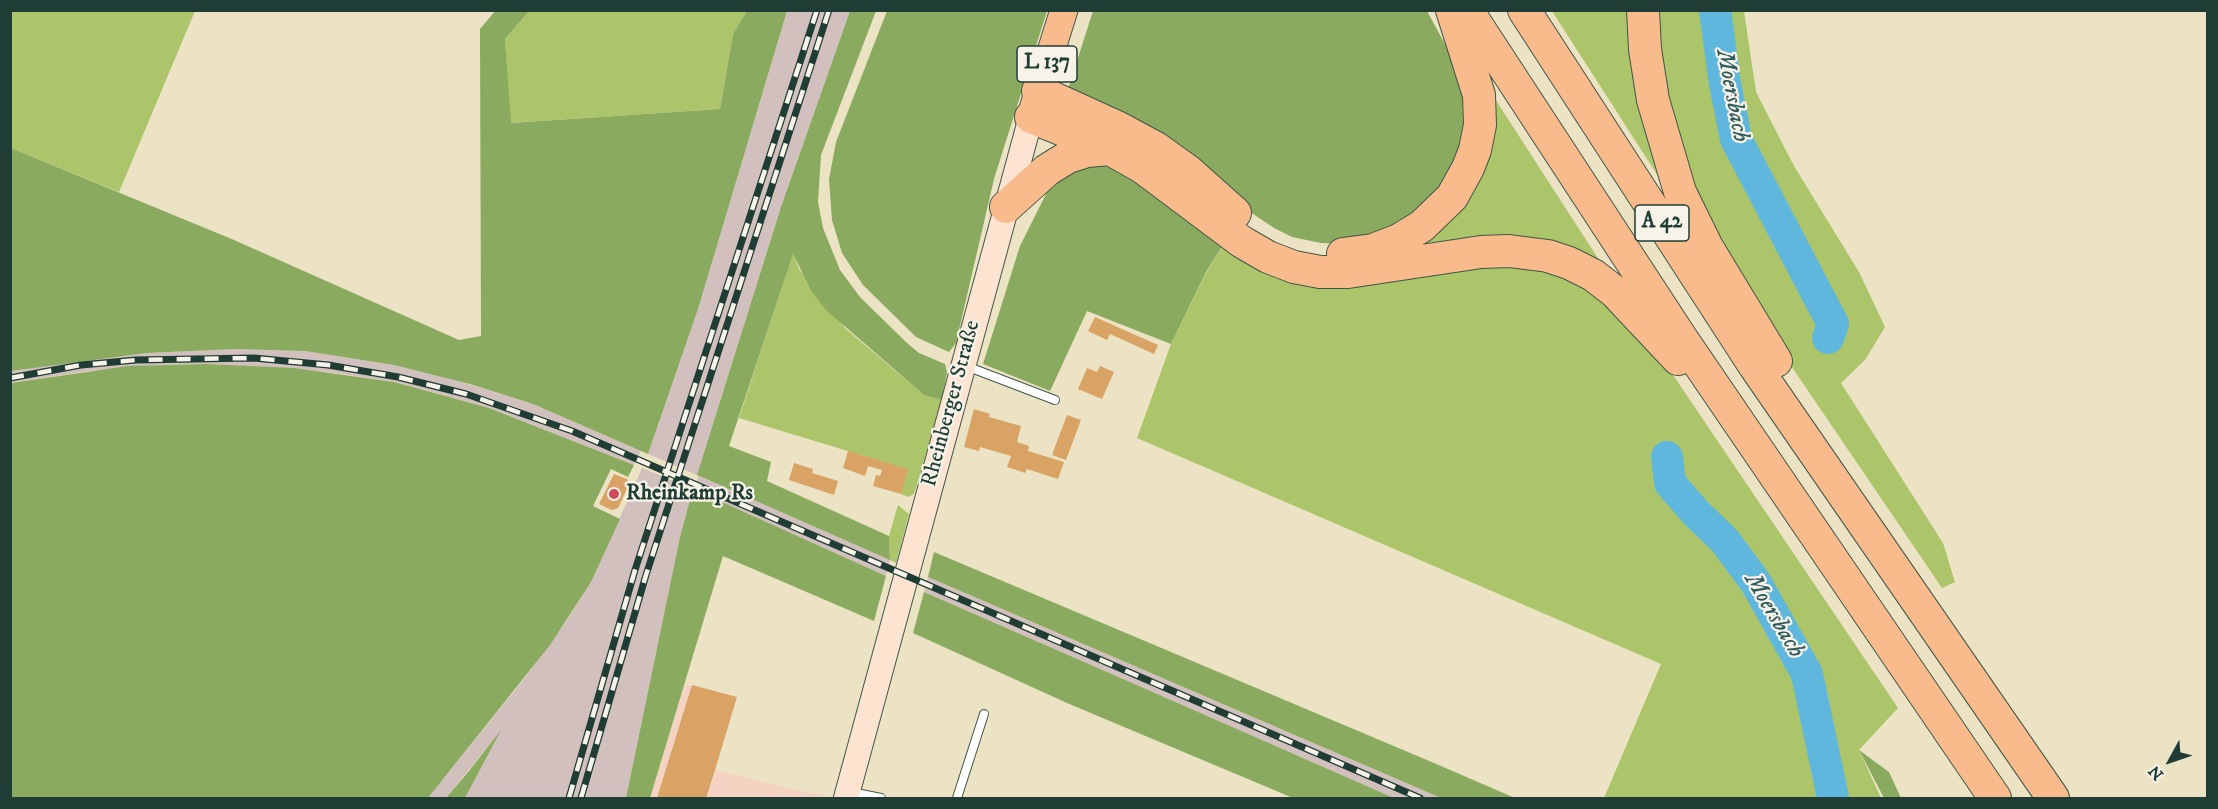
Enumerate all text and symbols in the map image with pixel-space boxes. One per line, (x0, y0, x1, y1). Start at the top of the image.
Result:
road number: L 137 (1017, 46, 1077, 82)
water label: Moersbach (1708, 47, 1754, 145)
road number: A 42 (1635, 205, 1689, 241)
street label: Rheinberger Straße (917, 318, 987, 490)
place label: Rheinkamp Rs (626, 481, 753, 507)
marker: Rheinkamp Rs (607, 487, 621, 501)
water label: Moersbach (1737, 568, 1809, 664)
north arrow (2140, 731, 2200, 791)
text: N (2144, 761, 2168, 784)

